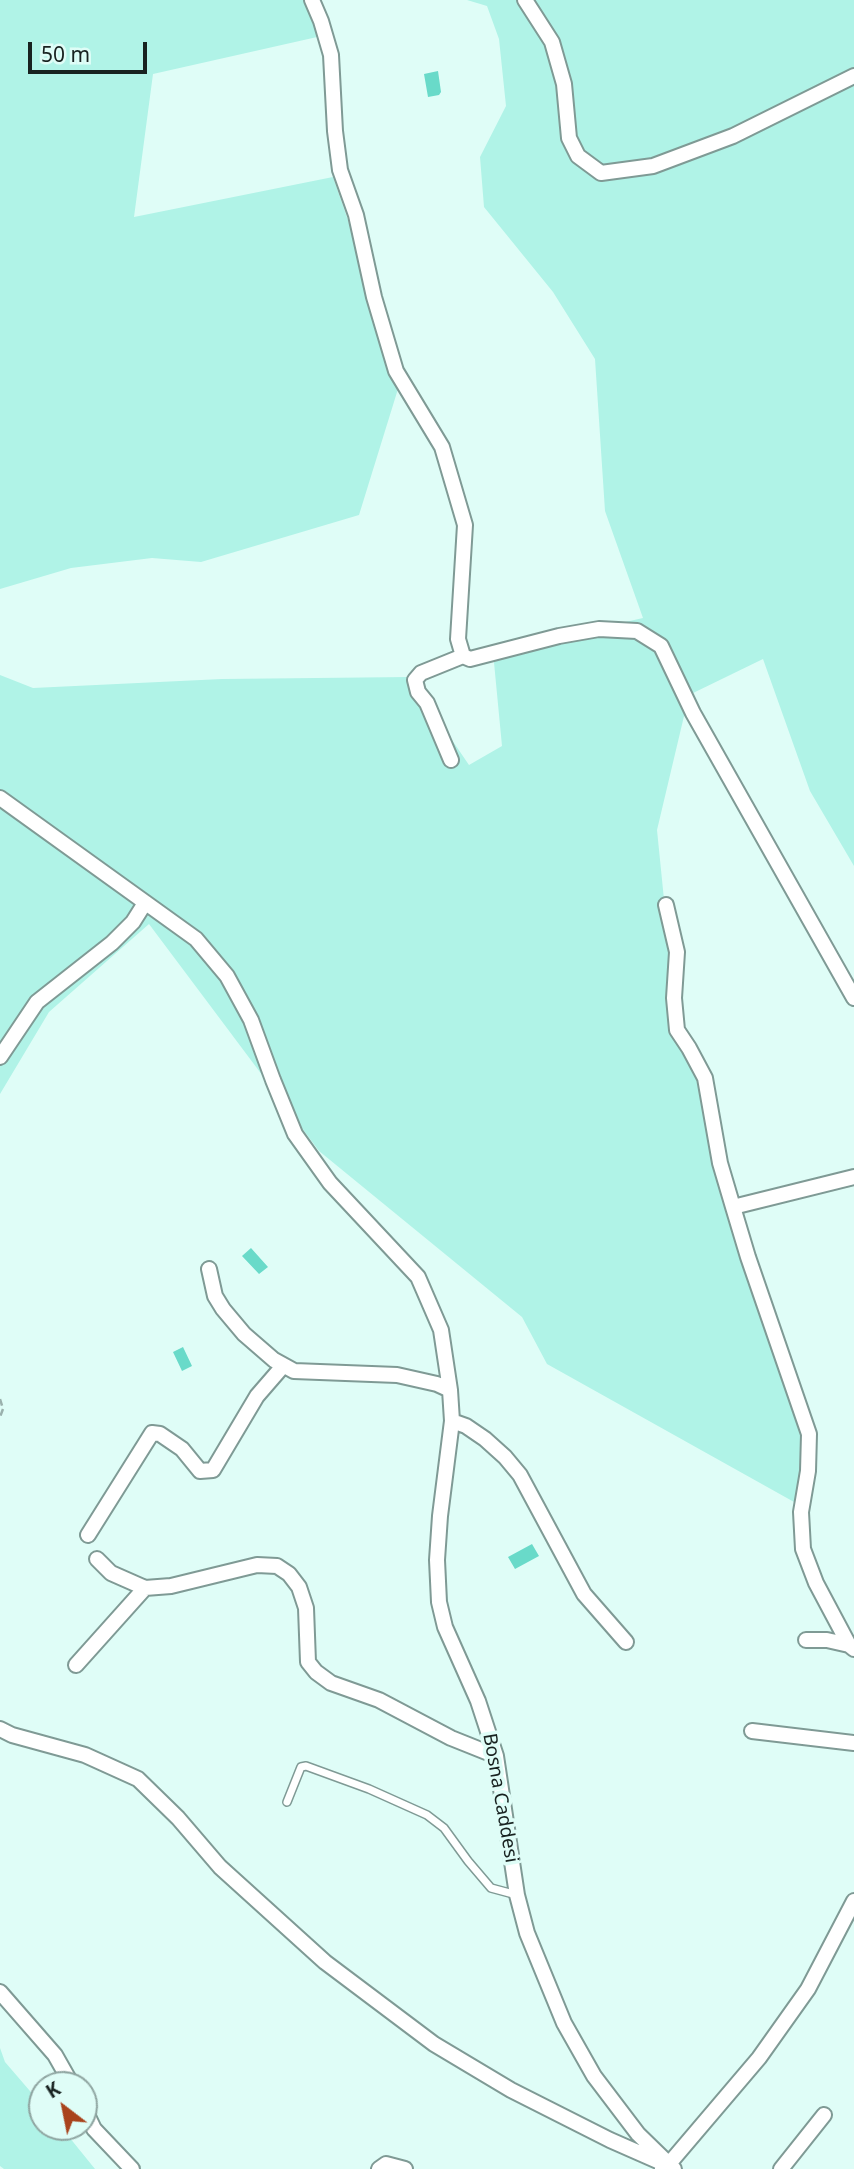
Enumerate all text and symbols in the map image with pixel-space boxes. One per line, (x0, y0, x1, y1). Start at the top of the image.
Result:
scale bar (32, 28, 150, 72)
text: 50 m (41, 40, 90, 68)
street label: Bosna Caddesi (477, 1731, 523, 1865)
north arrow (28, 2071, 98, 2141)
text: K (41, 2076, 65, 2104)

